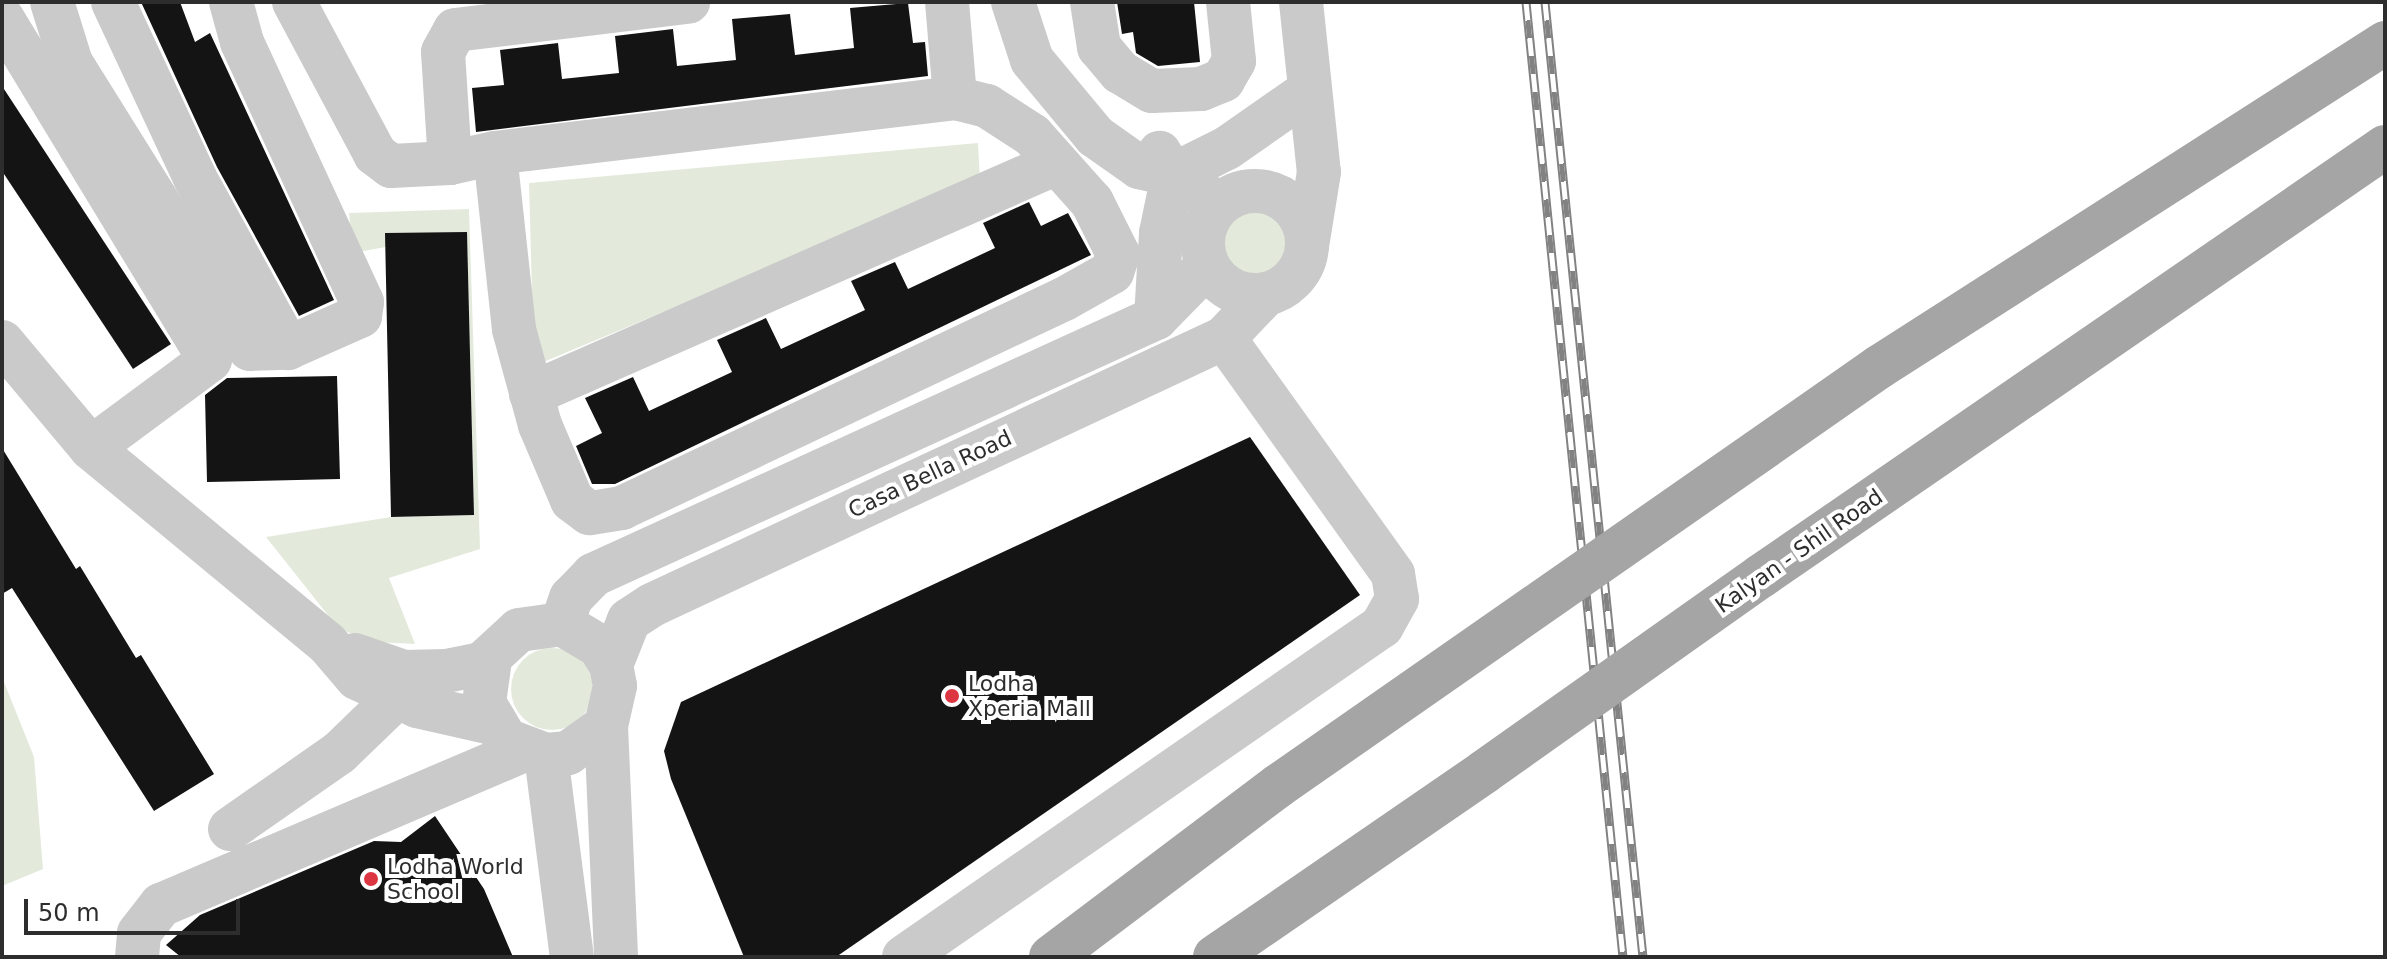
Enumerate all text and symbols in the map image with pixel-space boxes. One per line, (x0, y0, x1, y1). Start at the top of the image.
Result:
street label: Casa Bella Road (844, 425, 1016, 523)
street label: Kalyan - Shil Road (1710, 483, 1888, 619)
place label: Lodha Xperia Mall (968, 670, 1091, 722)
marker: Lodha Xperia Mall (943, 687, 961, 705)
place label: Lodha World School (387, 853, 524, 904)
marker: Lodha World School (362, 870, 380, 888)
scale bar (28, 883, 244, 933)
text: 50 m (38, 899, 100, 927)

